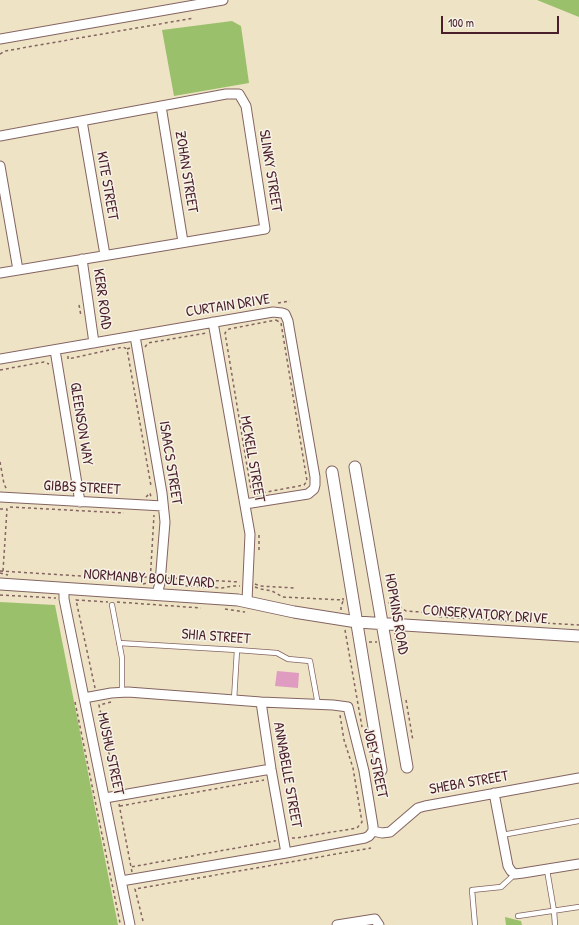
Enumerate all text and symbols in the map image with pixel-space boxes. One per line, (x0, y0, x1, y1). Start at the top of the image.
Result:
scale bar (443, 8, 561, 34)
text: 100 m (448, 14, 474, 31)
street label: SLINKY STREET (255, 129, 285, 213)
street label: ZOHAN STREET (171, 130, 201, 214)
street label: KITE STREET (92, 150, 122, 222)
street label: KERR ROAD (89, 267, 115, 331)
street label: CURTAIN DRIVE (185, 290, 271, 322)
street label: GLEENSON WAY (66, 381, 96, 467)
street label: MCKELL STREET (236, 414, 268, 504)
street label: ISAACS STREET (154, 420, 186, 506)
street label: GIBBS STREET (43, 477, 121, 499)
street label: NORMANBY BOULEVARD (83, 565, 215, 593)
street label: HOPKINS ROAD (380, 572, 412, 656)
street label: CONSERVATORY DRIVE (422, 602, 548, 628)
street label: SHIA STREET (181, 626, 251, 648)
street label: MUSHU STREET (92, 711, 128, 797)
street label: ANNABELLE STREET (269, 721, 305, 829)
street label: JOEY STREET (359, 726, 391, 800)
street label: SHEBA STREET (428, 767, 510, 799)

